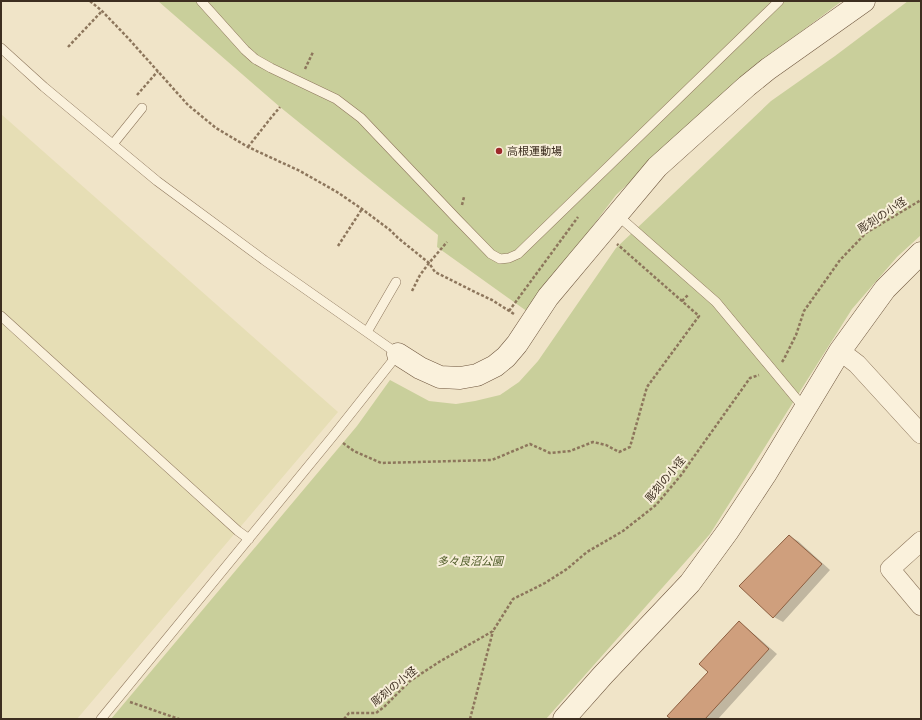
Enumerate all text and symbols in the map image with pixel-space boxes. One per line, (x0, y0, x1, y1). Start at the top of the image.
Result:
place label: 高根運動場 (507, 144, 562, 158)
marker: 高根運動場 (494, 146, 504, 156)
street label: 彫刻の小径 (855, 194, 909, 236)
street label: 彫刻の小径 (642, 453, 688, 505)
park label: 多々良沼公園 (437, 554, 505, 568)
street label: 彫刻の小径 (368, 663, 420, 709)

